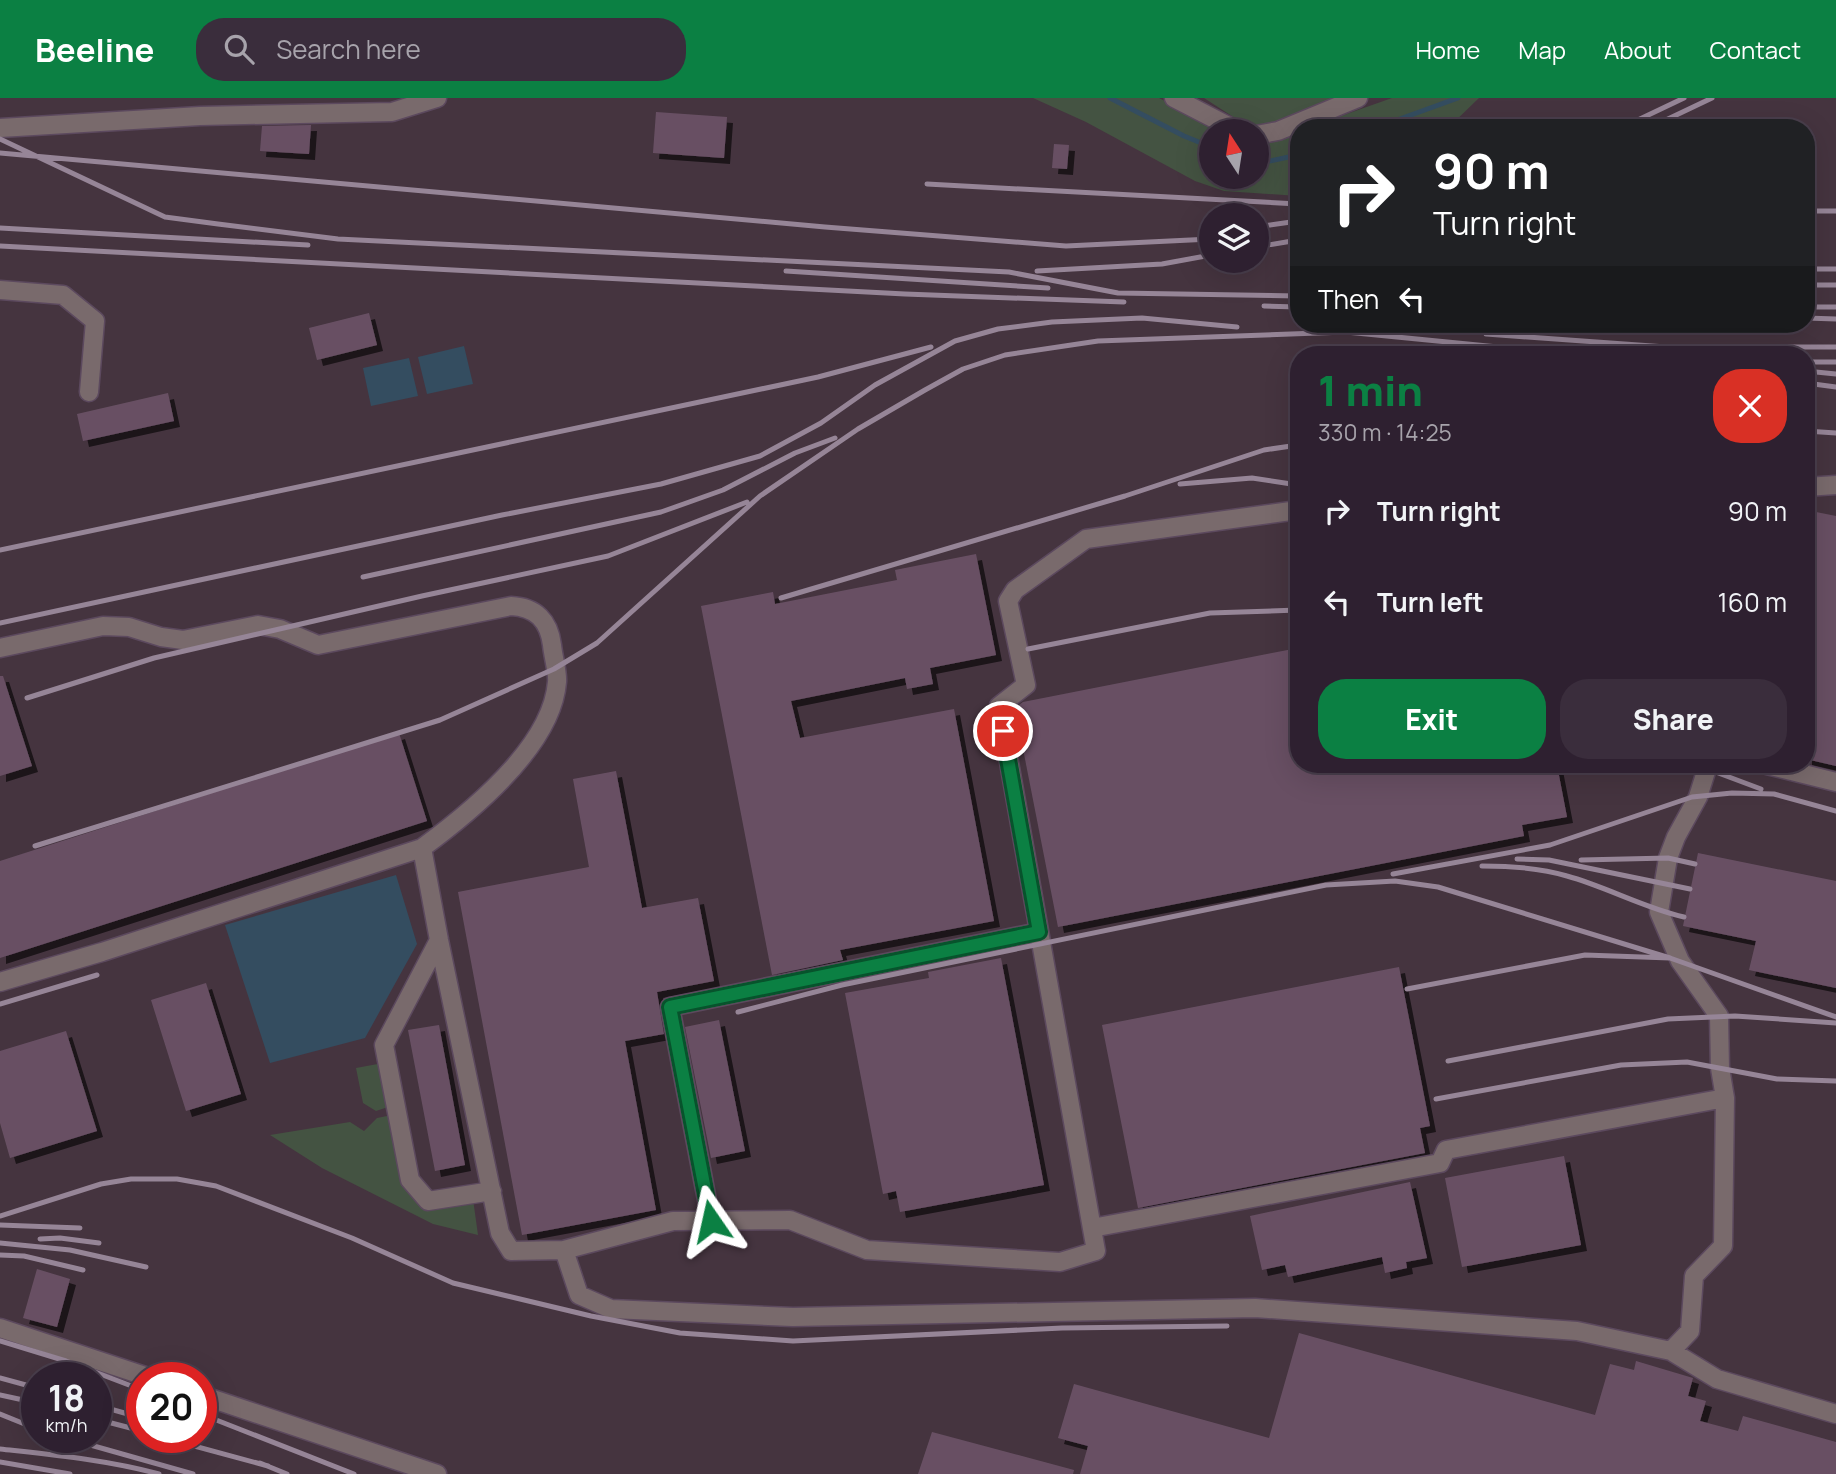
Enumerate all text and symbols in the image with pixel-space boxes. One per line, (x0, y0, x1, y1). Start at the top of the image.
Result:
search box (196, 18, 686, 81)
text: Beeline (35, 27, 154, 72)
icon: search (220, 30, 258, 68)
text: Search here (276, 31, 421, 67)
text: Home (1415, 33, 1480, 66)
text: Map (1518, 33, 1566, 66)
text: About (1604, 33, 1672, 66)
text: Contact (1710, 33, 1801, 66)
north arrow (1199, 119, 1269, 189)
map controls (1199, 119, 1269, 273)
text: 90 m (1433, 137, 1550, 204)
icon: right (1318, 147, 1409, 238)
text: Turn right (1433, 201, 1576, 245)
button: layers (1199, 203, 1269, 273)
icon: left (1393, 280, 1431, 318)
text: Then (1318, 281, 1379, 317)
text: 1 min (1318, 361, 1423, 419)
button: close (1713, 369, 1787, 443)
text: 330 m · 14:25 (1318, 416, 1452, 448)
icon: right (1318, 492, 1356, 530)
text: Turn right (1377, 493, 1501, 529)
text: 90 m (1728, 493, 1787, 529)
icon: left (1318, 583, 1356, 621)
text: Turn left (1377, 584, 1484, 620)
text: 160 m (1718, 584, 1787, 620)
button: Exit (1318, 679, 1546, 759)
button: Share (1560, 679, 1787, 759)
pin (973, 701, 1033, 761)
icon: arrive (984, 712, 1022, 750)
position arrow (674, 1184, 748, 1258)
speed limit sign: 20 (126, 1362, 217, 1453)
text: 18 (48, 1374, 85, 1422)
text: km/h (46, 1413, 87, 1437)

